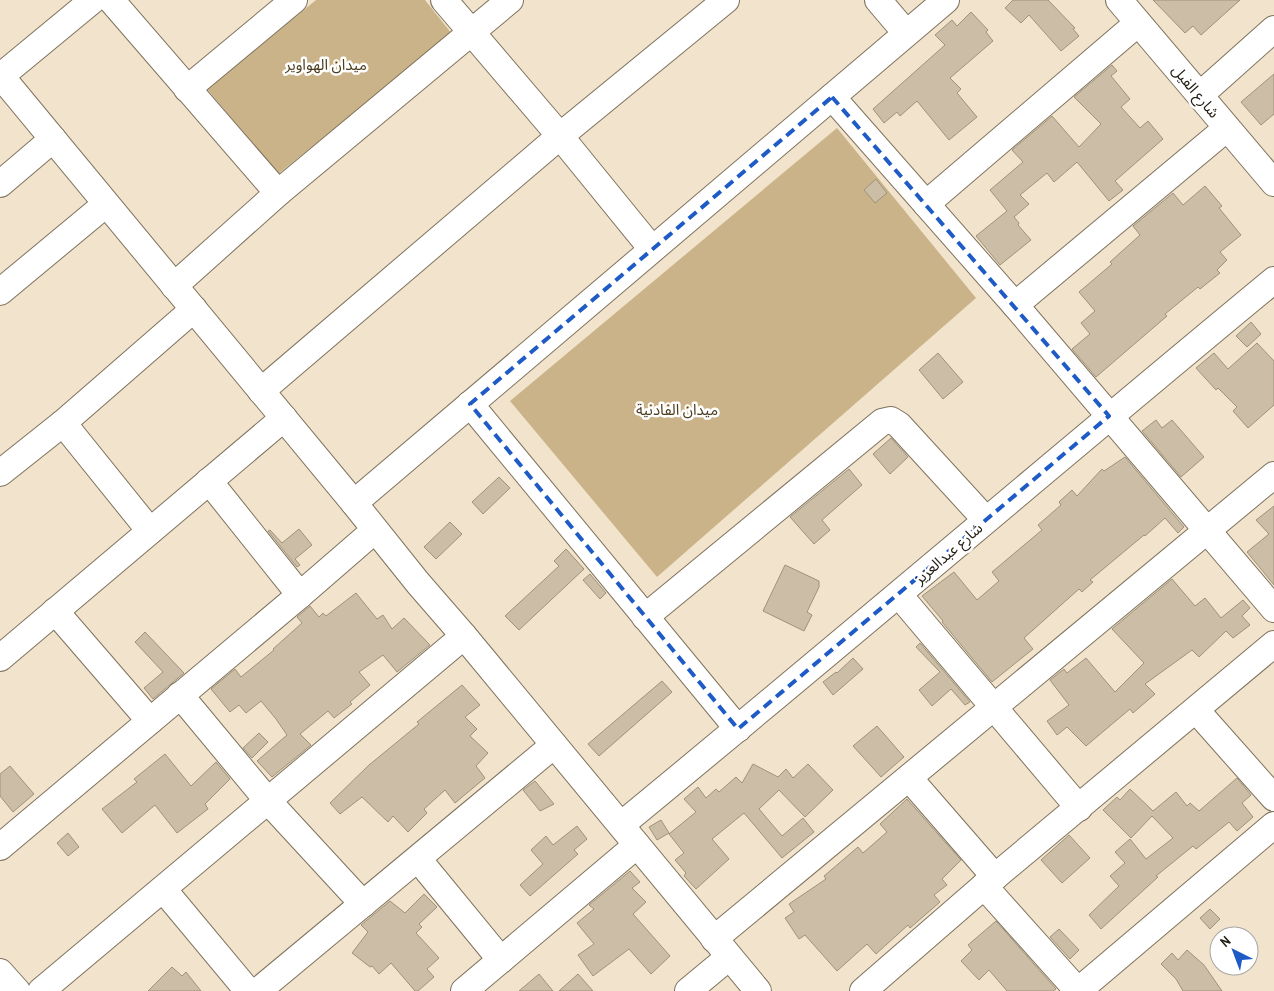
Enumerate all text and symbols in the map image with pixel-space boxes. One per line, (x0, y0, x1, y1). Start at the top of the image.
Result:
park label: ميدان الهواوير (284, 54, 367, 75)
street label: شارع الفيل (1166, 60, 1225, 124)
park label: ميدان الفادنية (636, 399, 718, 420)
street label: شارع عبدالعزيز (908, 517, 988, 591)
north arrow (1209, 926, 1259, 976)
text: N (1216, 932, 1234, 951)

